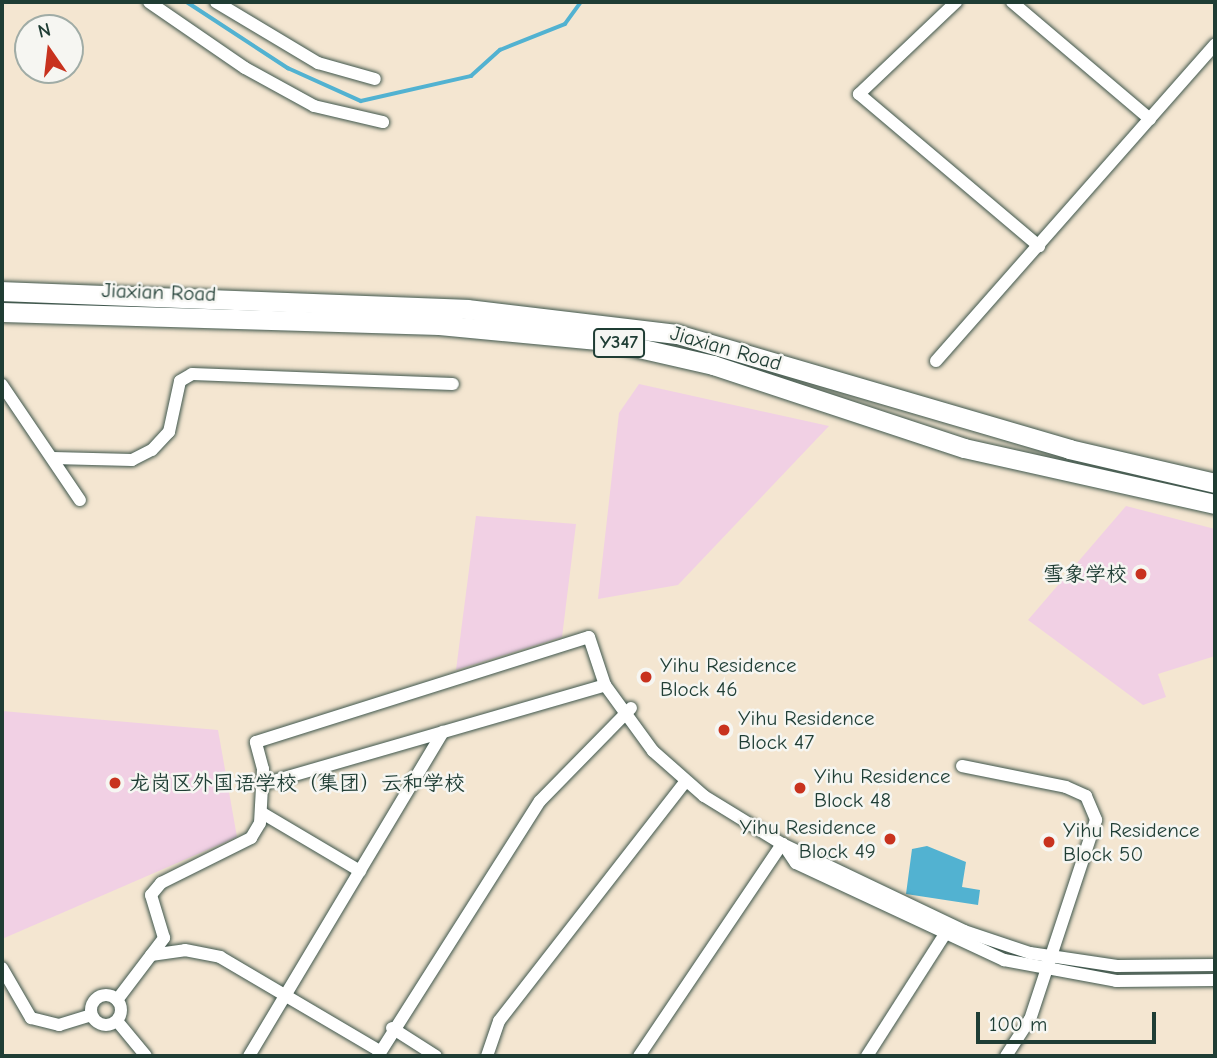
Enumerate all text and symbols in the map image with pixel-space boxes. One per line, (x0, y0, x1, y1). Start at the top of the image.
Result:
north arrow (14, 14, 84, 84)
text: N (36, 18, 53, 43)
street label: Jiaxian Road (101, 277, 217, 307)
street label: Jiaxian Road (667, 320, 785, 376)
road number: Y347 (593, 328, 645, 358)
place label: 雪象学校 (1043, 561, 1127, 587)
marker: 雪象学校 (1133, 566, 1149, 582)
place label: Yihu Residence Block 46 (660, 652, 796, 702)
marker: Yihu Residence Block 46 (638, 669, 654, 685)
place label: Yihu Residence Block 47 (738, 705, 874, 755)
marker: Yihu Residence Block 47 (716, 722, 732, 738)
place label: Yihu Residence Block 48 (814, 763, 950, 813)
place label: 龙岗区外国语学校（集团）云和学校 (129, 770, 465, 796)
marker: 龙岗区外国语学校（集团）云和学校 (107, 775, 123, 791)
marker: Yihu Residence Block 48 (792, 780, 808, 796)
place label: Yihu Residence Block 49 (740, 814, 876, 864)
place label: Yihu Residence Block 50 (1063, 817, 1199, 867)
marker: Yihu Residence Block 49 (882, 831, 898, 847)
marker: Yihu Residence Block 50 (1041, 834, 1057, 850)
scale bar (979, 998, 1159, 1042)
text: 100 m (989, 1012, 1047, 1036)

